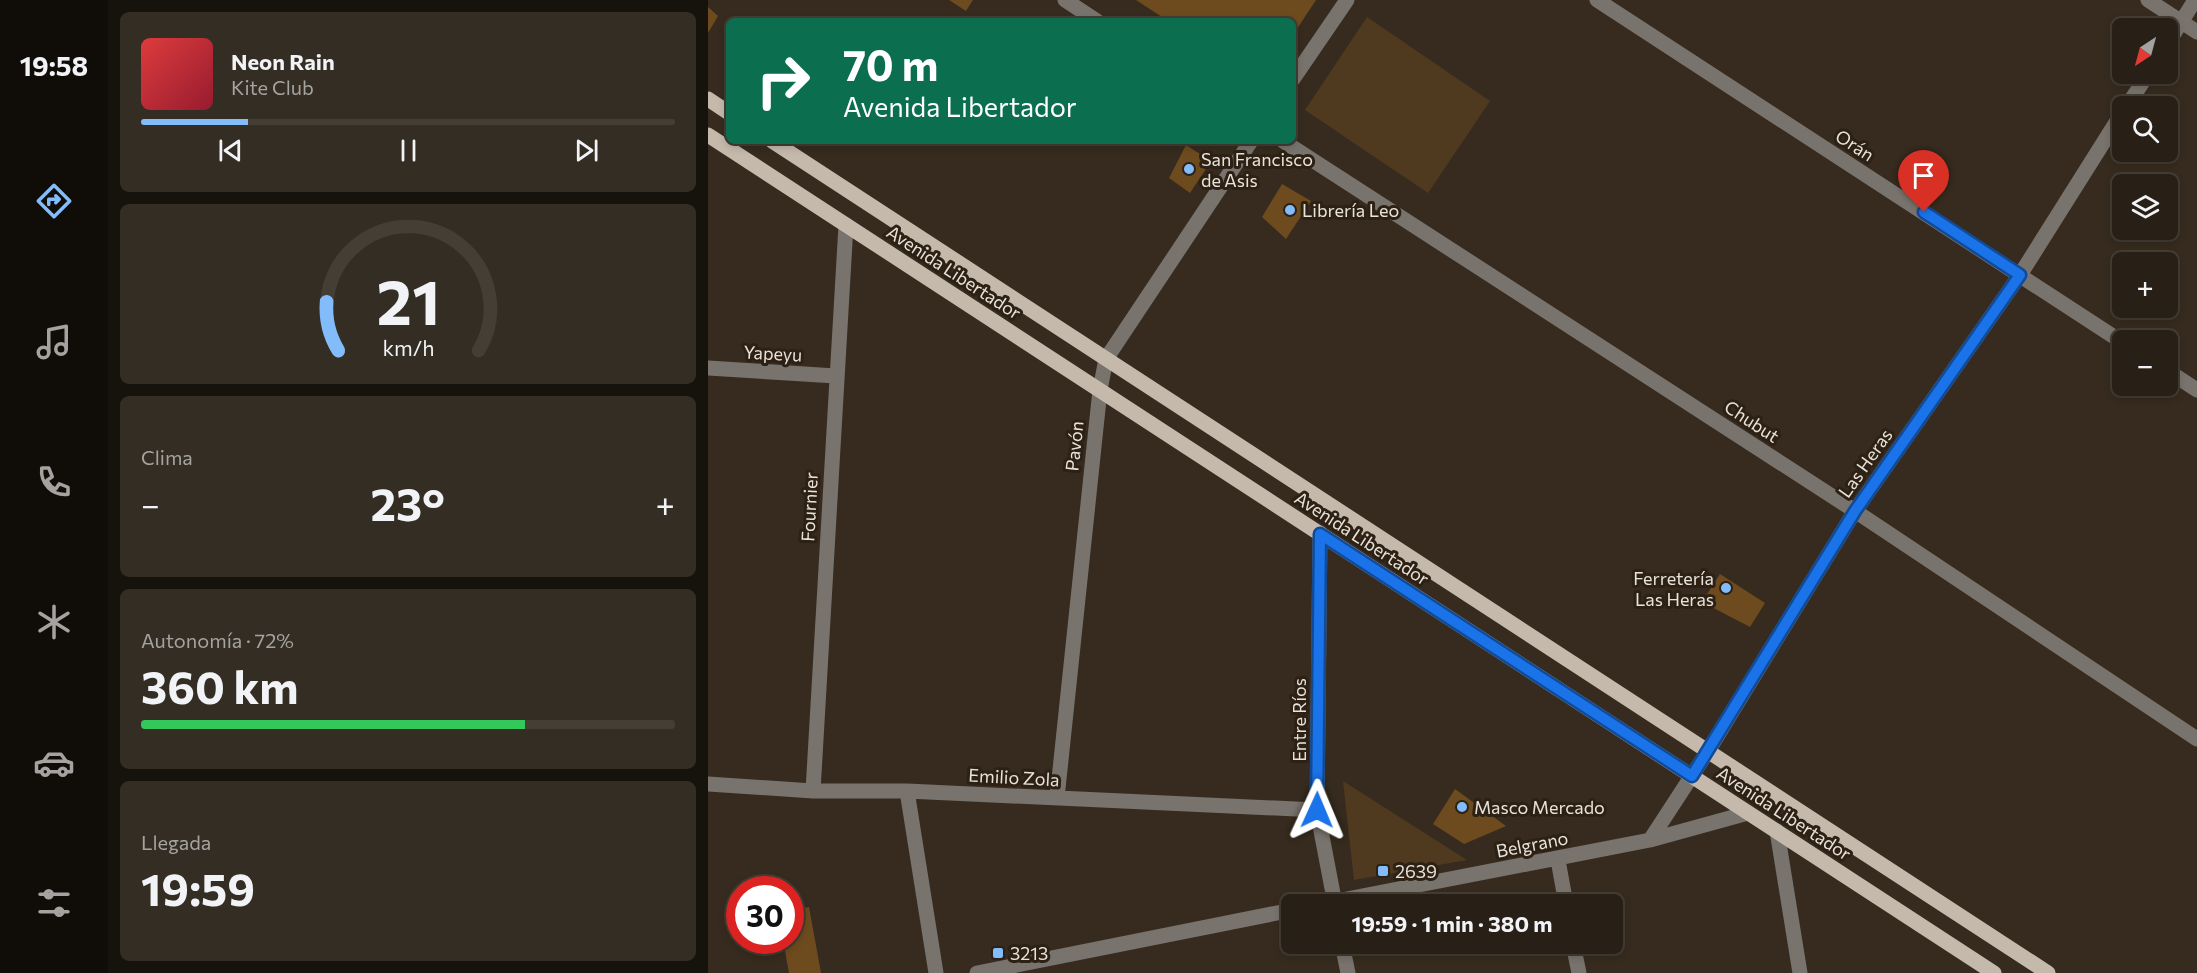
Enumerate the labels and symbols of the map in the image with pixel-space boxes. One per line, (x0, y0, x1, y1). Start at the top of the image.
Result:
north arrow (2112, 18, 2178, 84)
street label: Orán (1832, 125, 1878, 165)
place label: San Francisco de Asis (1201, 148, 1313, 191)
pin (1898, 150, 1949, 212)
marker: San Francisco de Asis (1182, 162, 1196, 176)
place label: Librería Leo (1302, 199, 1399, 221)
marker: Librería Leo (1283, 203, 1297, 217)
street label: Avenida Libertador (883, 220, 1025, 324)
street label: Yapeyu (743, 340, 803, 366)
street label: Chubut (1721, 395, 1783, 447)
street label: Pavón (1060, 420, 1088, 472)
street label: Las Heras (1833, 424, 1897, 502)
street label: Fournier (796, 472, 822, 542)
street label: Avenida Libertador (1291, 486, 1433, 590)
place label: Ferretería Las Heras (1633, 567, 1714, 610)
marker: Ferretería Las Heras (1719, 581, 1733, 595)
street label: Entre Ríos (1288, 678, 1310, 762)
street label: Avenida Libertador (1713, 761, 1855, 865)
street label: Emilio Zola (968, 764, 1060, 790)
position arrow (1285, 778, 1349, 842)
place label: Masco Mercado (1474, 796, 1605, 818)
marker: Masco Mercado (1455, 800, 1469, 814)
street label: Belgrano (1494, 826, 1570, 862)
place label: 2639 (1395, 860, 1437, 882)
marker: 2639 (1376, 864, 1390, 878)
speed limit sign: 30 (726, 876, 804, 954)
place label: 3213 (1010, 942, 1048, 964)
marker: 3213 (991, 946, 1005, 960)

